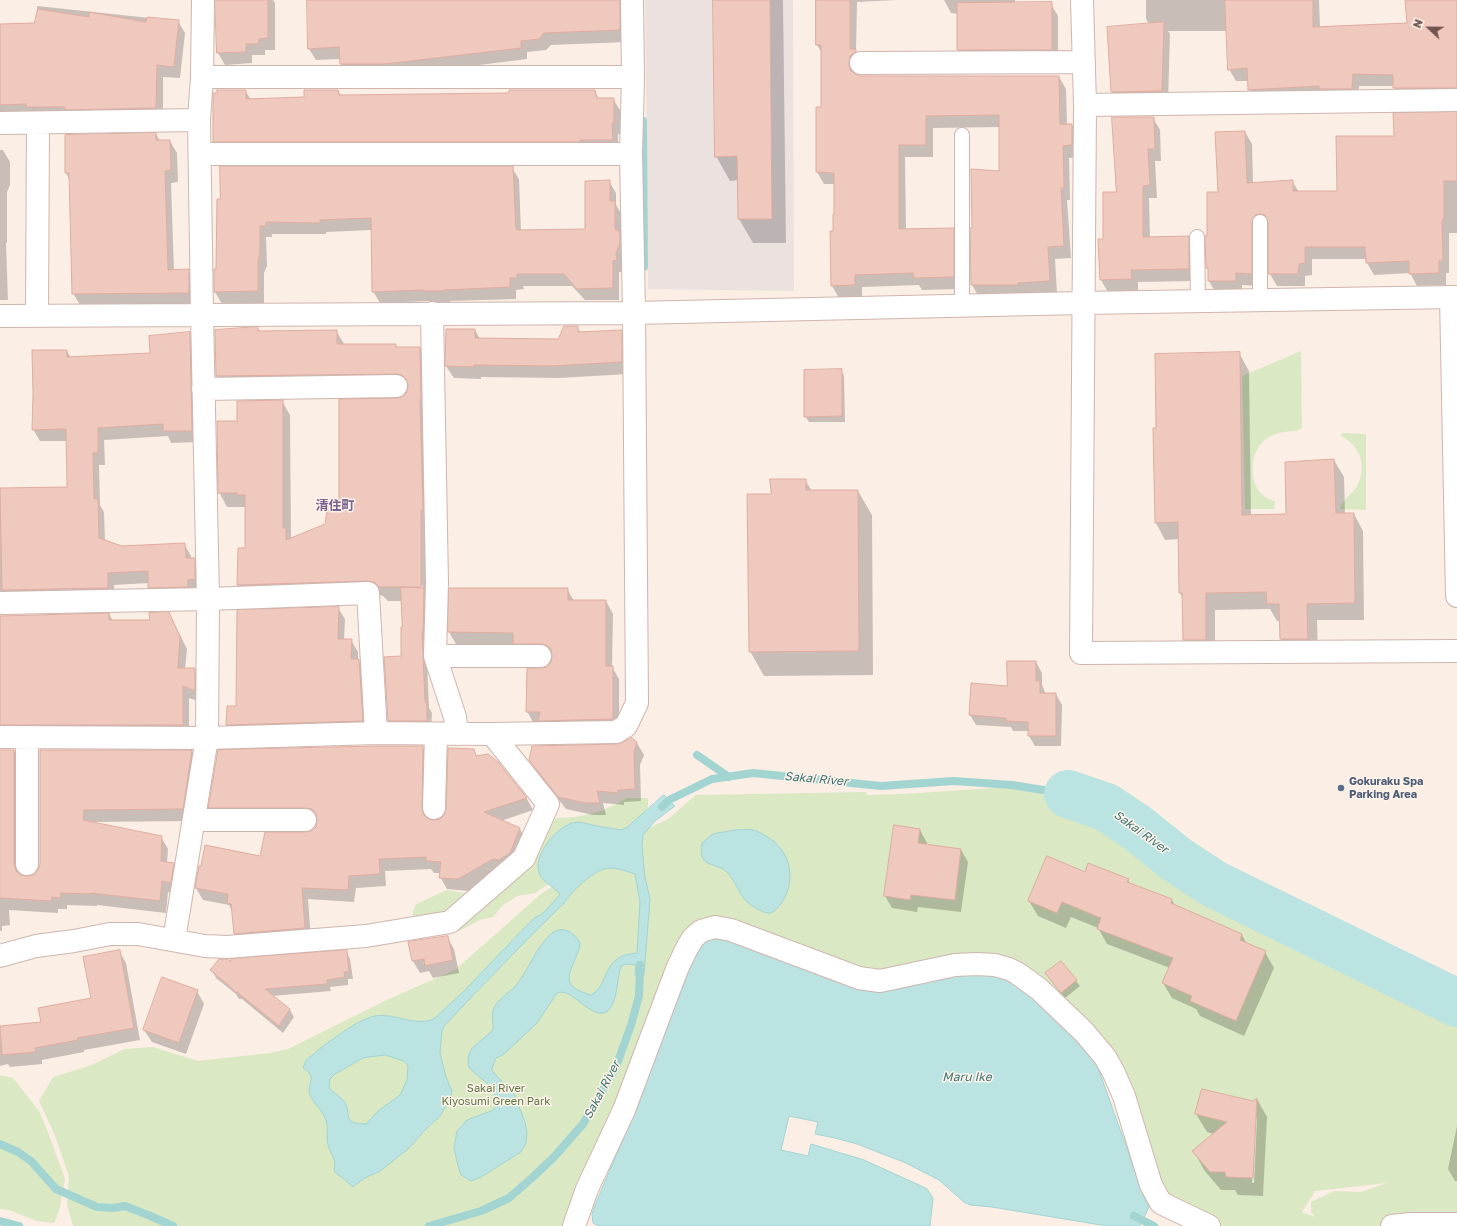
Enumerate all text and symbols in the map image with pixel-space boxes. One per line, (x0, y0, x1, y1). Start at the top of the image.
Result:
north arrow (1409, 8, 1449, 48)
text: N (1410, 17, 1425, 30)
district label: 清住町 (316, 498, 354, 514)
water label: Sakai River (784, 769, 848, 789)
place label: Gokuraku Spa Parking Area (1349, 775, 1423, 801)
marker: Gokuraku Spa Parking Area (1336, 783, 1346, 793)
water label: Sakai River (1111, 807, 1171, 857)
water label: Sakai River (581, 1059, 623, 1121)
water label: Maru Ike (942, 1070, 992, 1084)
park label: Sakai River Kiyosumi Green Park (441, 1082, 551, 1108)

